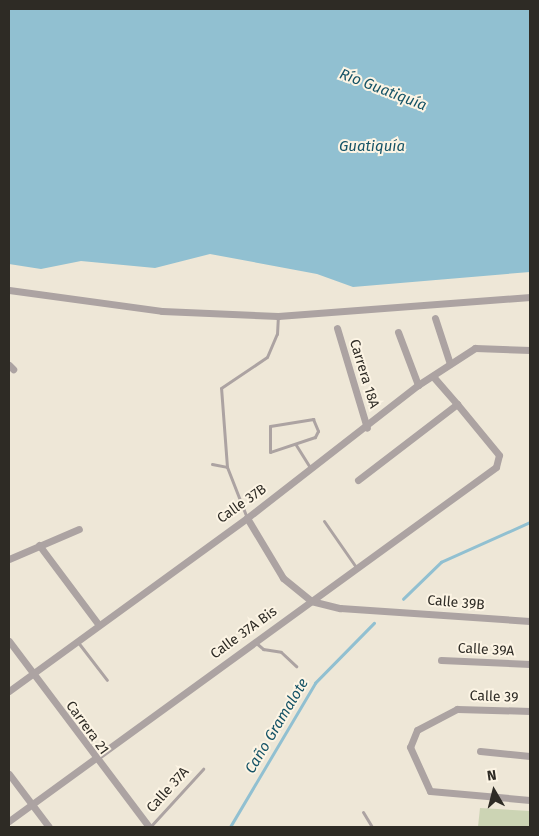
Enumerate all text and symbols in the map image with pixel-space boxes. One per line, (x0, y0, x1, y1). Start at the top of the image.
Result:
water label: Río Guatiquía (337, 65, 429, 115)
water label: Guatiquía (339, 138, 405, 156)
street label: Carrera 18A (346, 337, 382, 411)
street label: Calle 37B (214, 481, 270, 527)
street label: Calle 39B (427, 592, 485, 614)
street label: Calle 37A Bis (207, 603, 281, 663)
street label: Calle 39A (457, 640, 515, 660)
water label: Caño Gramalote (241, 675, 313, 777)
street label: Calle 39 (469, 688, 519, 706)
street label: Carrera 21 (62, 698, 112, 758)
street label: Calle 37A (143, 764, 193, 816)
north arrow (469, 766, 519, 816)
text: N (486, 767, 498, 785)

